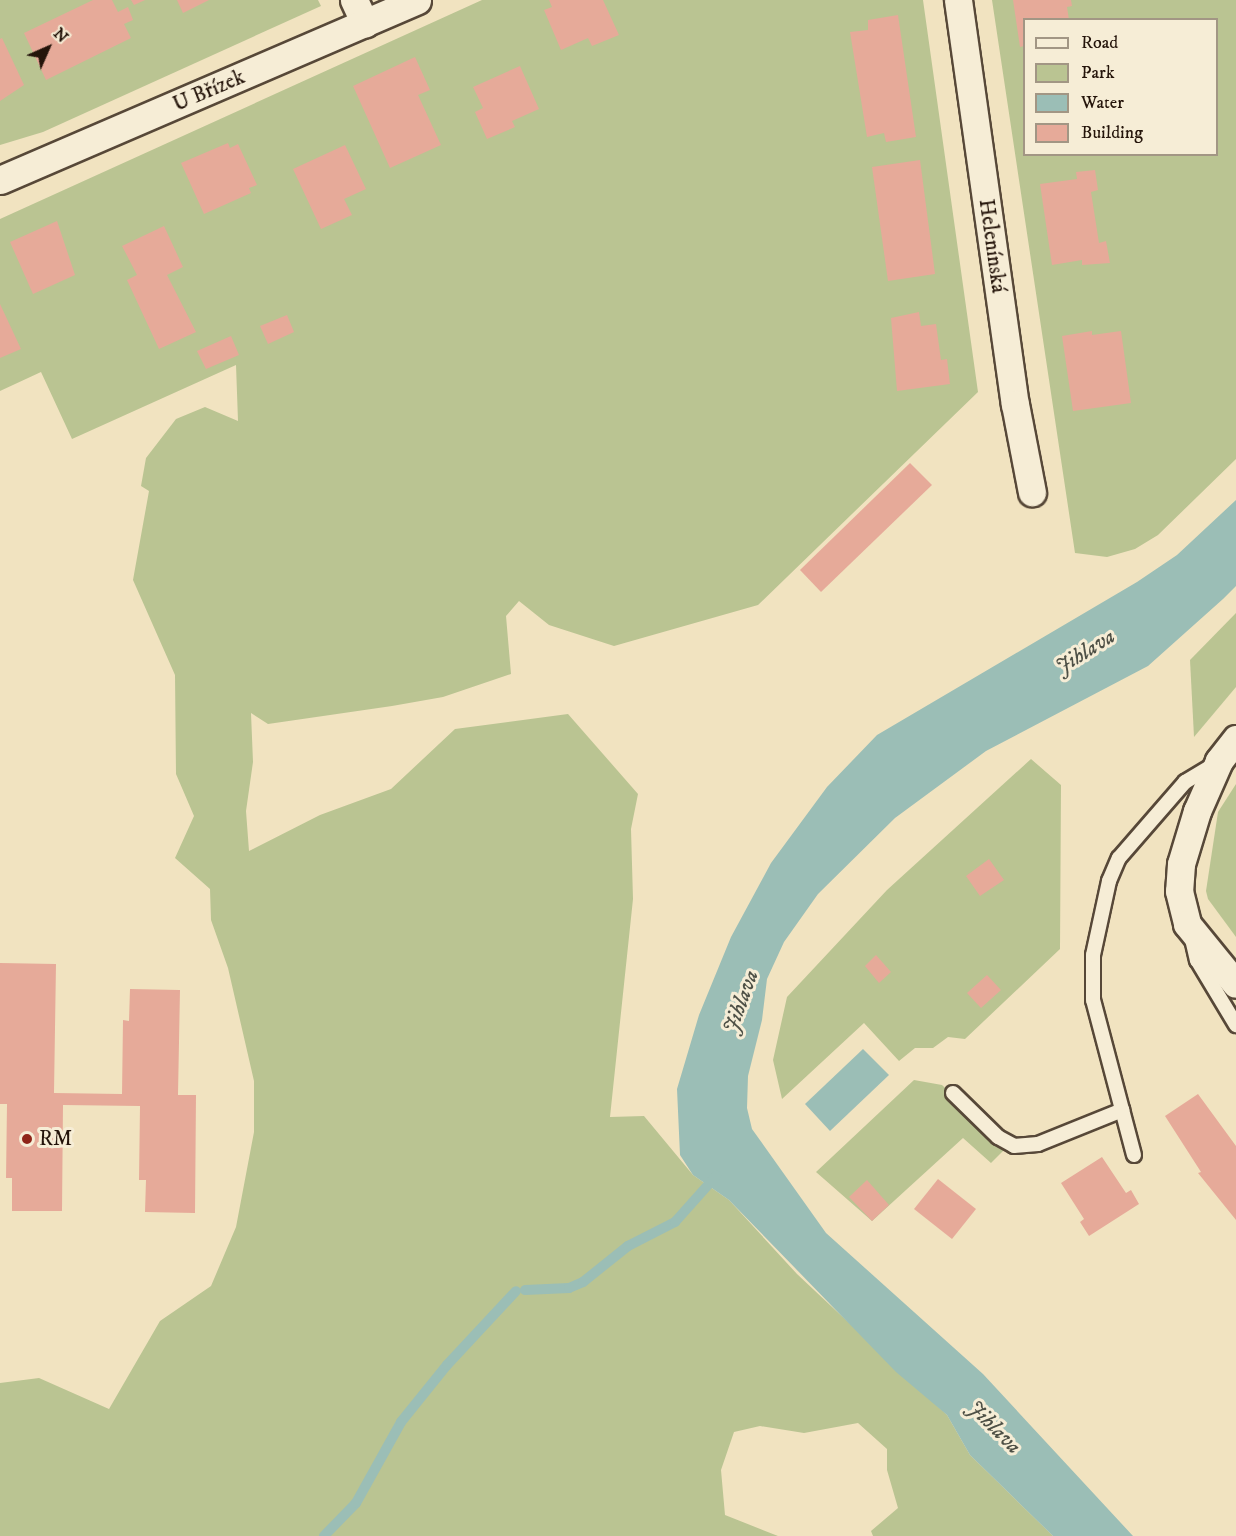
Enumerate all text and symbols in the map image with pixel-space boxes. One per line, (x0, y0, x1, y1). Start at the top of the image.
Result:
north arrow (18, 18, 78, 78)
legend (1023, 18, 1218, 156)
text: N (49, 24, 72, 47)
text: Road (1081, 32, 1118, 54)
text: Park (1081, 62, 1115, 84)
street label: U Břízek (169, 65, 249, 117)
text: Water (1081, 92, 1124, 114)
text: Building (1081, 122, 1143, 144)
street label: Helenínská (973, 197, 1011, 295)
water label: Jihlava (1050, 623, 1120, 681)
water label: Jihlava (717, 967, 765, 1037)
place label: RM (39, 1126, 72, 1152)
marker: RM (20, 1132, 34, 1146)
water label: Jihlava (961, 1394, 1027, 1460)

